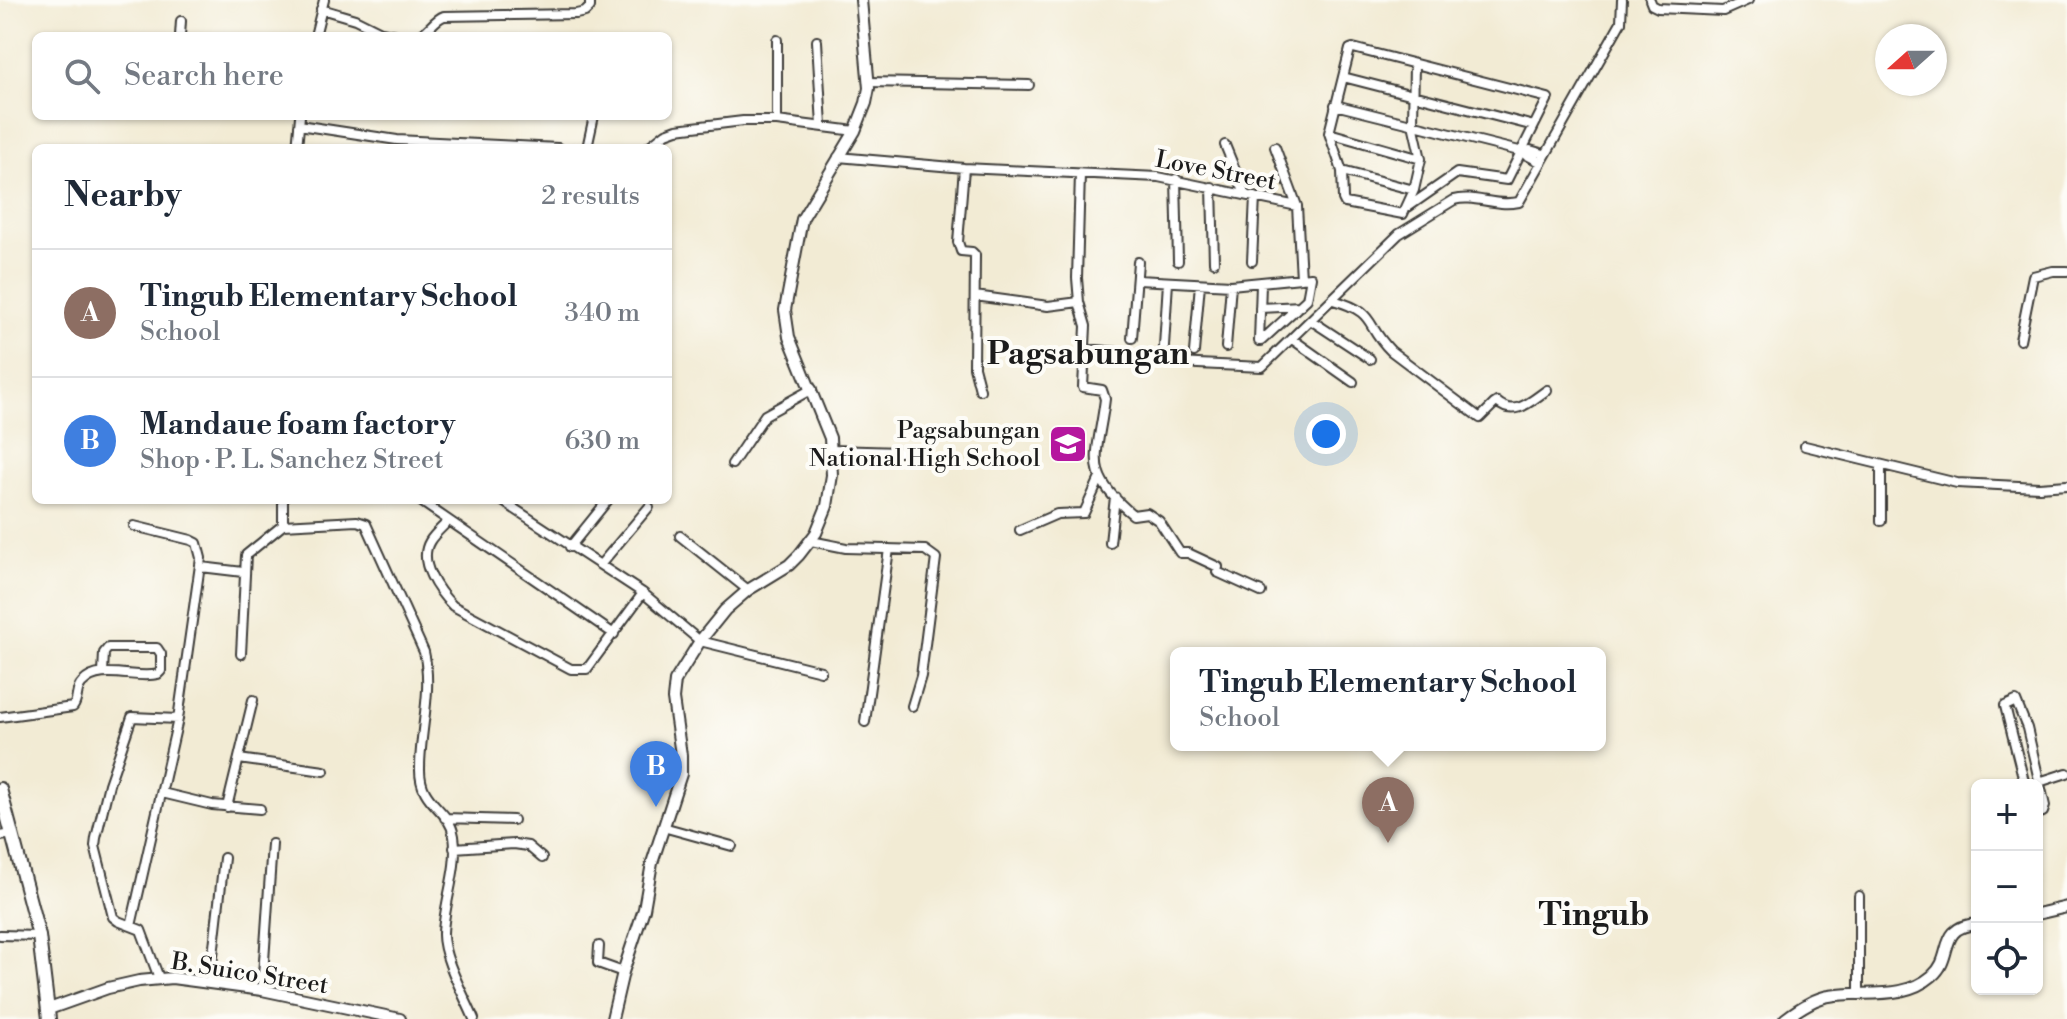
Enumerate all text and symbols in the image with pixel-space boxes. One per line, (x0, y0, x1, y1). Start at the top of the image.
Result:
north arrow (1875, 24, 1947, 96)
search box (32, 32, 672, 120)
icon: search (60, 54, 104, 98)
text: Search here (124, 57, 284, 95)
street label: Love Street (1153, 145, 1279, 198)
text: Nearby (64, 175, 182, 217)
text: 2 results (541, 180, 640, 212)
text: Tingub Elementary School (140, 278, 517, 316)
text: A (81, 297, 99, 329)
text: 340 m (564, 297, 640, 329)
text: School (140, 316, 220, 348)
district label: Pagsabungan (987, 334, 1189, 374)
text: Mandaue foam factory (140, 406, 455, 444)
your location (1306, 414, 1346, 454)
place label: Pagsabungan National High School (809, 416, 1040, 474)
school or university icon: Pagsabungan National High School (1047, 423, 1089, 465)
text: B (80, 425, 100, 457)
text: 630 m (565, 425, 640, 457)
text: Shop · P. L. Sanchez Street (140, 444, 443, 476)
popup (1170, 647, 1606, 751)
text: Tingub Elementary School (1199, 664, 1577, 702)
text: School (1199, 702, 1280, 734)
pin: B (630, 741, 682, 807)
pin: A (1362, 777, 1414, 843)
map controls (1971, 779, 2043, 995)
button: + (1971, 779, 2043, 851)
button: − (1971, 851, 2043, 923)
district label: Tingub (1539, 895, 1649, 935)
button: locate (1971, 923, 2043, 995)
street label: B. Suico Street (168, 947, 331, 1001)

